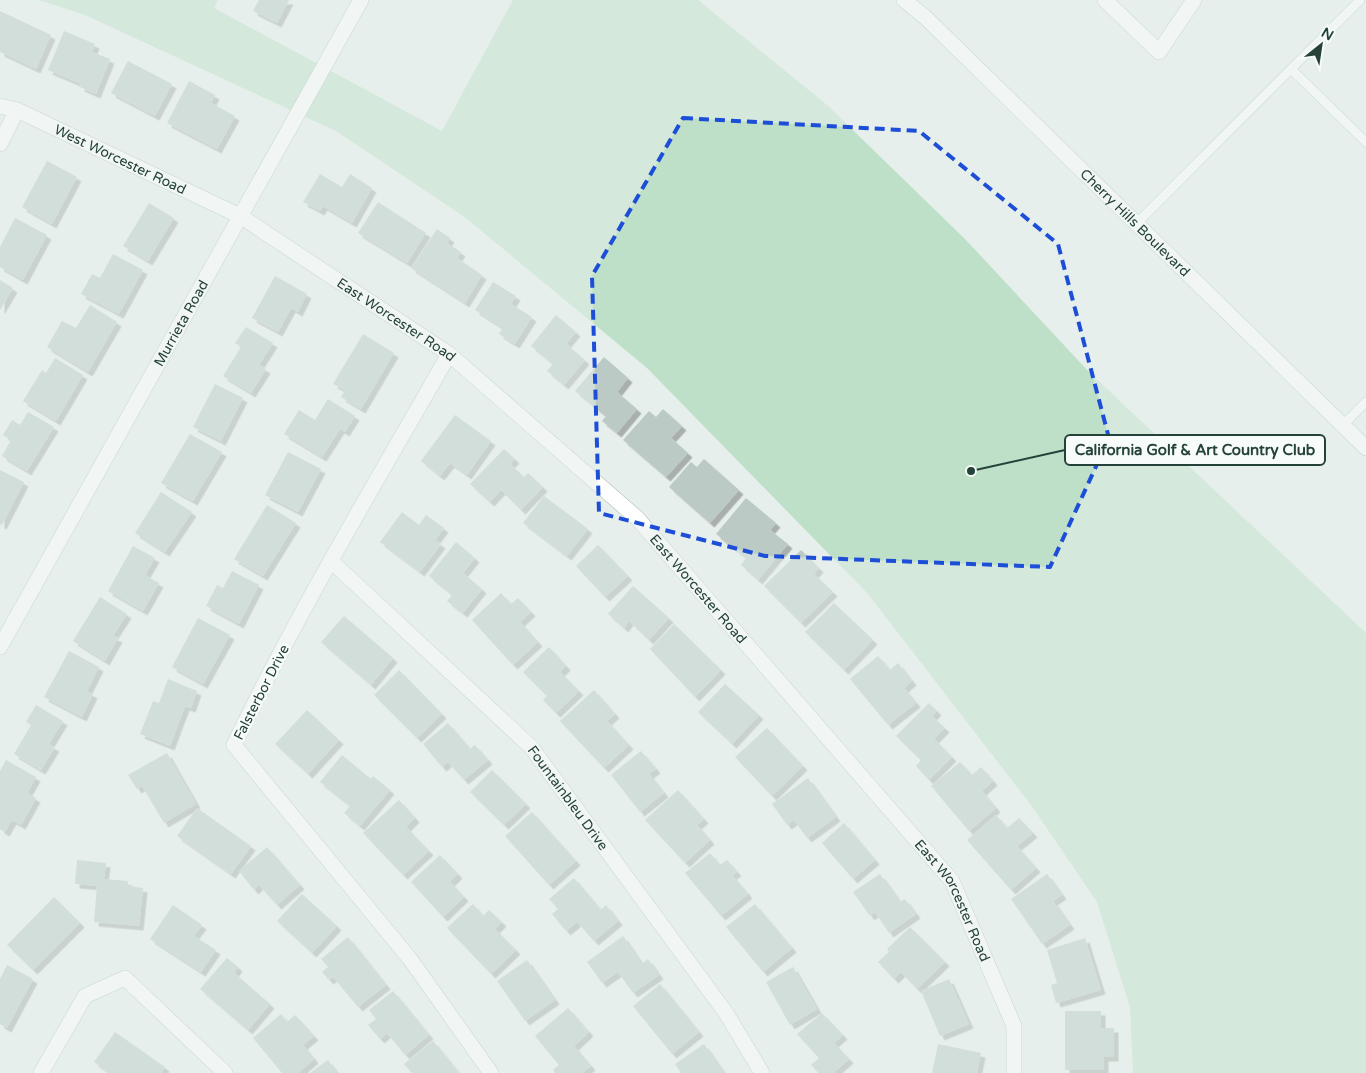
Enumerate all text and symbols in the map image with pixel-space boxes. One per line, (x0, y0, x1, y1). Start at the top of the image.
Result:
north arrow (1296, 20, 1346, 70)
text: N (1318, 24, 1336, 44)
street label: West Worcester Road (52, 121, 189, 198)
street label: Cherry Hills Boulevard (1076, 165, 1193, 280)
street label: East Worcester Road (334, 274, 459, 365)
street label: Murrieta Road (150, 277, 212, 369)
callout: California Golf & Art Country Club (1065, 435, 1325, 465)
text: California Golf & Art Country Club (1075, 441, 1316, 460)
street label: East Worcester Road (646, 531, 750, 647)
street label: Falsterbor Drive (230, 642, 293, 743)
street label: Fountainbleu Drive (524, 742, 612, 854)
street label: East Worcester Road (911, 836, 993, 964)

